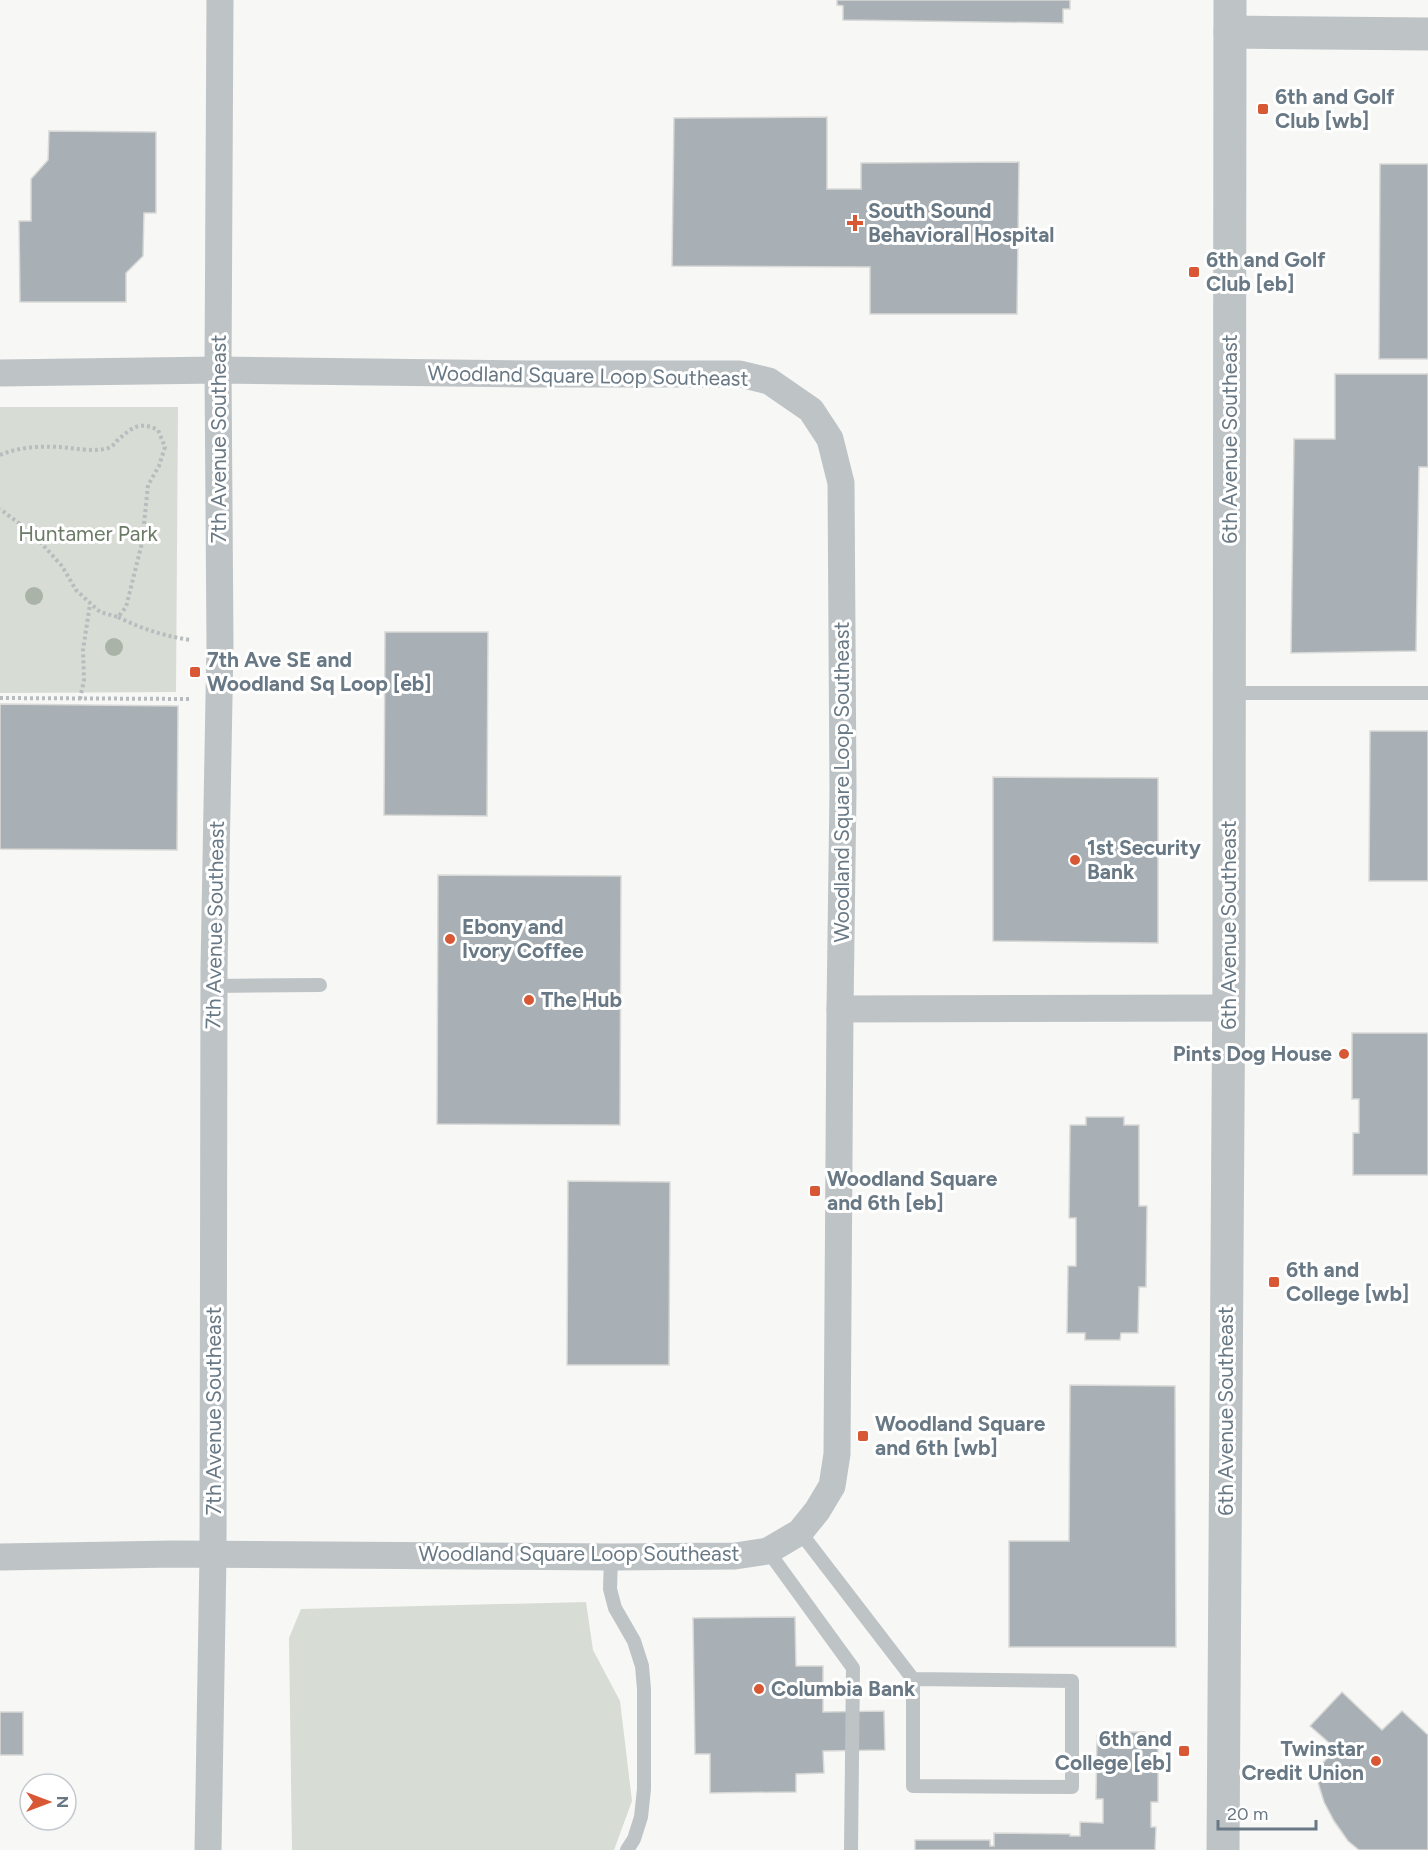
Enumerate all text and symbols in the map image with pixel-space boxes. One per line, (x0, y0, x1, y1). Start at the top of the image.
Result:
place label: 6th and Golf Club [wb] (1275, 84, 1395, 133)
marker: 6th and Golf Club [wb] (1256, 102, 1270, 116)
place label: South Sound Behavioral Hospital (868, 198, 1055, 247)
marker: South Sound Behavioral Hospital (846, 214, 864, 232)
place label: 6th and Golf Club [eb] (1206, 247, 1326, 296)
marker: 6th and Golf Club [eb] (1187, 265, 1201, 279)
street label: 6th Avenue Southeast (1217, 334, 1242, 544)
street label: 7th Avenue Southeast (206, 335, 231, 543)
street label: Woodland Square Loop Southeast (427, 360, 749, 391)
park label: Huntamer Park (18, 521, 158, 546)
street label: Woodland Square Loop Southeast (829, 621, 854, 942)
place label: 7th Ave SE and Woodland Sq Loop [eb] (207, 647, 432, 696)
marker: 7th Ave SE and Woodland Sq Loop [eb] (188, 665, 202, 679)
street label: 7th Avenue Southeast (200, 820, 229, 1030)
street label: 6th Avenue Southeast (1216, 820, 1241, 1030)
place label: 1st Security Bank (1087, 835, 1202, 884)
marker: 1st Security Bank (1068, 853, 1082, 867)
place label: Ebony and Ivory Coffee (462, 914, 584, 963)
marker: Ebony and Ivory Coffee (443, 932, 457, 946)
place label: The Hub (541, 987, 622, 1012)
marker: The Hub (522, 993, 536, 1007)
place label: Pints Dog House (1173, 1041, 1332, 1066)
marker: Pints Dog House (1337, 1047, 1351, 1061)
place label: Woodland Square and 6th [eb] (827, 1166, 998, 1215)
marker: Woodland Square and 6th [eb] (808, 1184, 822, 1198)
place label: 6th and College [wb] (1286, 1257, 1409, 1306)
marker: 6th and College [wb] (1267, 1275, 1281, 1289)
street label: 6th Avenue Southeast (1213, 1306, 1238, 1516)
street label: 7th Avenue Southeast (201, 1307, 226, 1515)
place label: Woodland Square and 6th [wb] (875, 1411, 1046, 1460)
marker: Woodland Square and 6th [wb] (856, 1429, 870, 1443)
street label: Woodland Square Loop Southeast (419, 1541, 740, 1566)
place label: Columbia Bank (771, 1676, 916, 1701)
marker: Columbia Bank (752, 1682, 766, 1696)
place label: 6th and College [eb] (1055, 1726, 1172, 1775)
place label: Twinstar Credit Union (1241, 1736, 1364, 1785)
marker: 6th and College [eb] (1177, 1744, 1191, 1758)
marker: Twinstar Credit Union (1369, 1754, 1383, 1768)
north arrow (18, 1772, 78, 1832)
scale bar (1218, 1793, 1316, 1831)
text: N (53, 1796, 72, 1808)
text: 20 m (1227, 1803, 1268, 1825)

